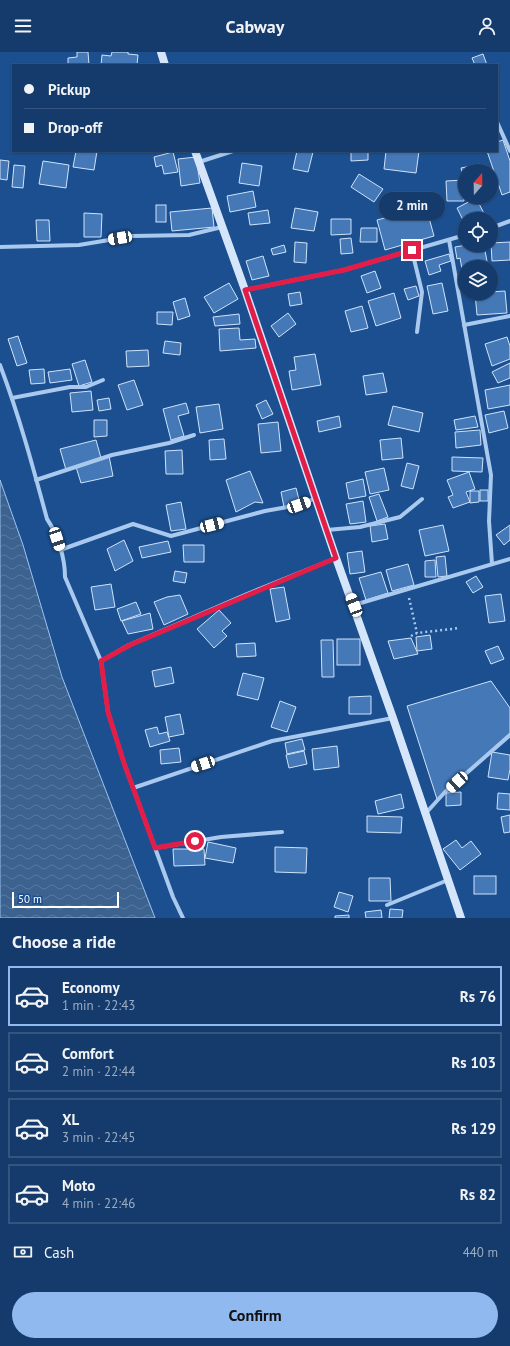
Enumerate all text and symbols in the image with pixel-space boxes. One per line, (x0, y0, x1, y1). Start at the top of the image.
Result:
icon: menu (12, 15, 34, 37)
text: Cabway (226, 15, 284, 38)
icon: person (476, 15, 498, 37)
text: Pickup (48, 80, 91, 99)
text: Drop-off (48, 118, 102, 137)
north arrow (458, 164, 498, 204)
map controls (458, 164, 498, 300)
callout: 2 min (379, 192, 445, 220)
text: 2 min (396, 197, 428, 214)
button: locate (458, 212, 498, 252)
car (107, 230, 133, 246)
route end (403, 241, 421, 259)
button: layers (458, 260, 498, 300)
car (286, 495, 312, 515)
car (199, 516, 225, 534)
car (48, 526, 66, 552)
car (344, 592, 364, 618)
car (190, 755, 216, 773)
car (444, 770, 470, 794)
route start (186, 832, 204, 850)
scale bar (12, 890, 119, 909)
text: 50 m (18, 892, 42, 906)
text: Choose a ride (12, 930, 116, 953)
icon: car (14, 978, 50, 1014)
text: Economy (62, 978, 120, 997)
text: Rs 76 (460, 987, 496, 1006)
text: 1 min · 22:43 (62, 997, 135, 1014)
icon: car (14, 1044, 50, 1080)
text: Comfort (62, 1044, 114, 1063)
text: Rs 103 (451, 1053, 496, 1072)
text: 2 min · 22:44 (62, 1063, 135, 1080)
icon: car (14, 1110, 50, 1146)
text: XL (62, 1110, 79, 1129)
text: Rs 129 (451, 1119, 496, 1138)
text: 3 min · 22:45 (62, 1129, 135, 1146)
icon: car (14, 1176, 50, 1212)
text: Moto (62, 1176, 95, 1195)
text: Rs 82 (460, 1185, 496, 1204)
text: 4 min · 22:46 (62, 1195, 135, 1212)
icon: cash (12, 1241, 34, 1263)
text: Cash (44, 1243, 74, 1262)
text: 440 m (463, 1244, 498, 1261)
button: Confirm (12, 1292, 498, 1338)

